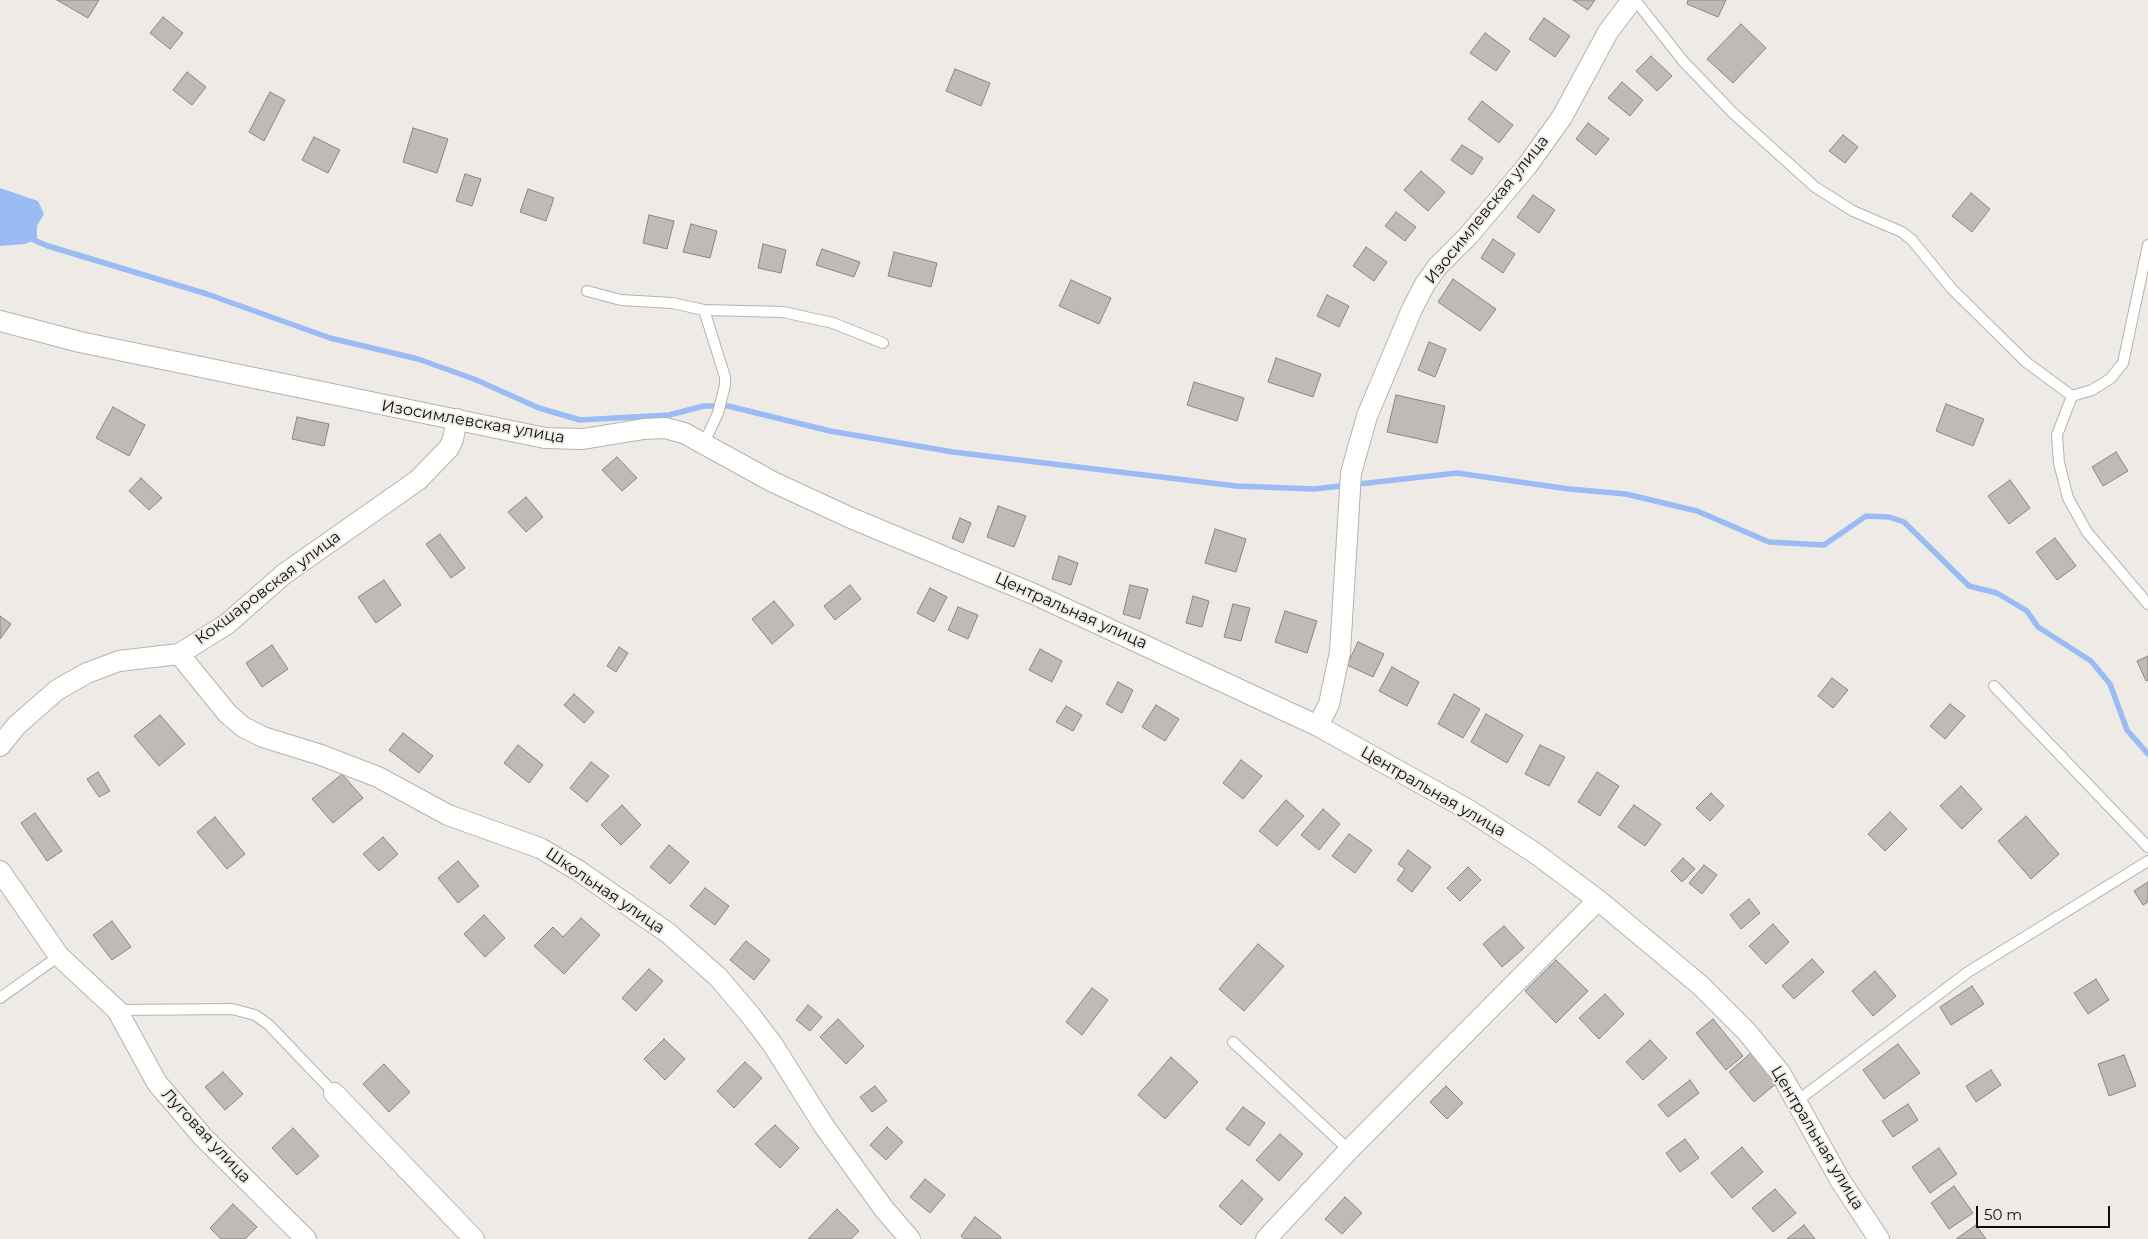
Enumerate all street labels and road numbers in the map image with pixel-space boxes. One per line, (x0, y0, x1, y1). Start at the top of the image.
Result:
street label: Изосимлевская улица (1421, 132, 1553, 288)
street label: Изосимлевская улица (380, 396, 566, 448)
street label: Кокшаровская улица (192, 527, 344, 649)
street label: Центральная улица (992, 569, 1150, 653)
street label: Центральная улица (1357, 743, 1509, 841)
street label: Школьная улица (542, 844, 668, 938)
street label: Центральная улица (1766, 1063, 1868, 1213)
street label: Луговая улица (157, 1085, 255, 1187)

